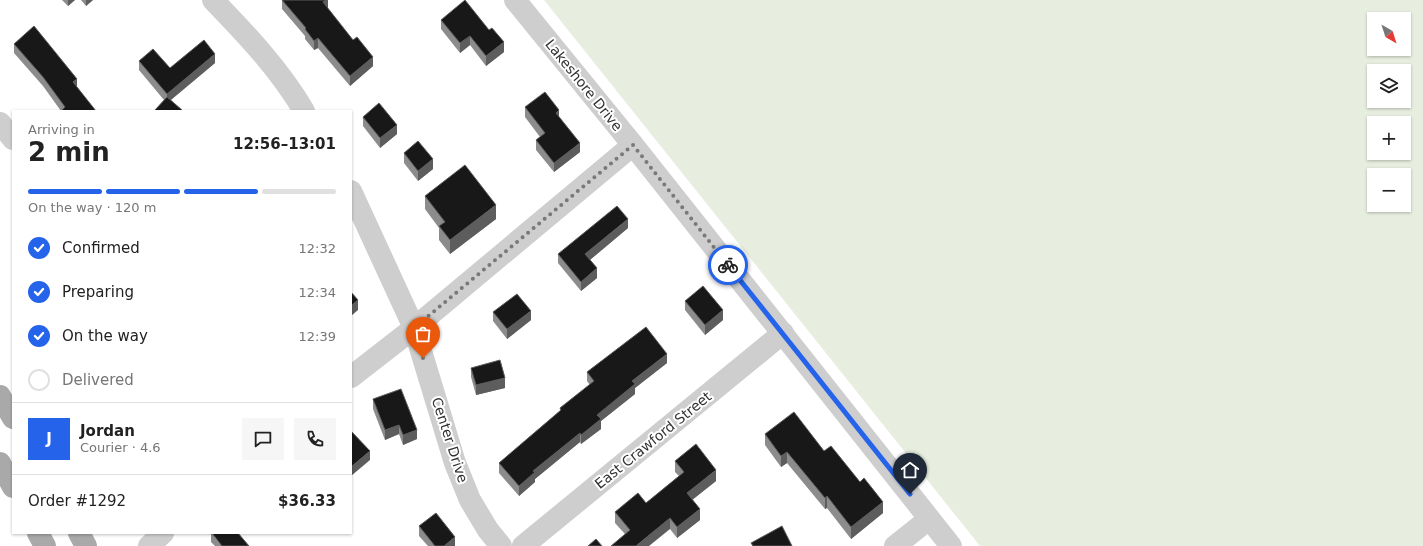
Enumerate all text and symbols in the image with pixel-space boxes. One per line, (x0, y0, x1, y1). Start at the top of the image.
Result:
north arrow (1367, 12, 1411, 56)
map controls (1367, 12, 1411, 212)
street label: Lakeshore Drive (542, 36, 626, 134)
button: layers (1367, 64, 1411, 108)
button: + (1367, 116, 1411, 160)
text: Arriving in (28, 122, 95, 137)
text: 12:56–13:01 (233, 135, 336, 153)
text: 2 min (28, 137, 110, 167)
button: − (1367, 168, 1411, 212)
text: On the way · 120 m (28, 200, 156, 215)
icon: check (28, 237, 50, 259)
text: Confirmed (62, 239, 140, 257)
text: 12:32 (299, 241, 336, 256)
courier (708, 245, 748, 285)
icon: bike (717, 254, 739, 276)
icon: check (28, 281, 50, 303)
text: Preparing (62, 283, 134, 301)
text: 12:34 (299, 285, 336, 300)
pin (406, 317, 440, 358)
icon: bag (412, 323, 434, 345)
icon: check (28, 325, 50, 347)
text: On the way (62, 327, 148, 345)
text: 12:39 (299, 329, 336, 344)
text: Delivered (62, 371, 134, 389)
street label: East Crawford Street (592, 388, 715, 492)
street label: Center Drive (429, 395, 471, 485)
button: chat (242, 418, 284, 460)
button: phone (294, 418, 336, 460)
text: Jordan (80, 422, 135, 440)
text: J (46, 430, 52, 448)
text: Courier · 4.6 (80, 440, 161, 455)
pin (893, 453, 927, 494)
icon: home (899, 459, 921, 481)
text: Order #1292 (28, 492, 126, 510)
text: $36.33 (278, 492, 336, 510)

